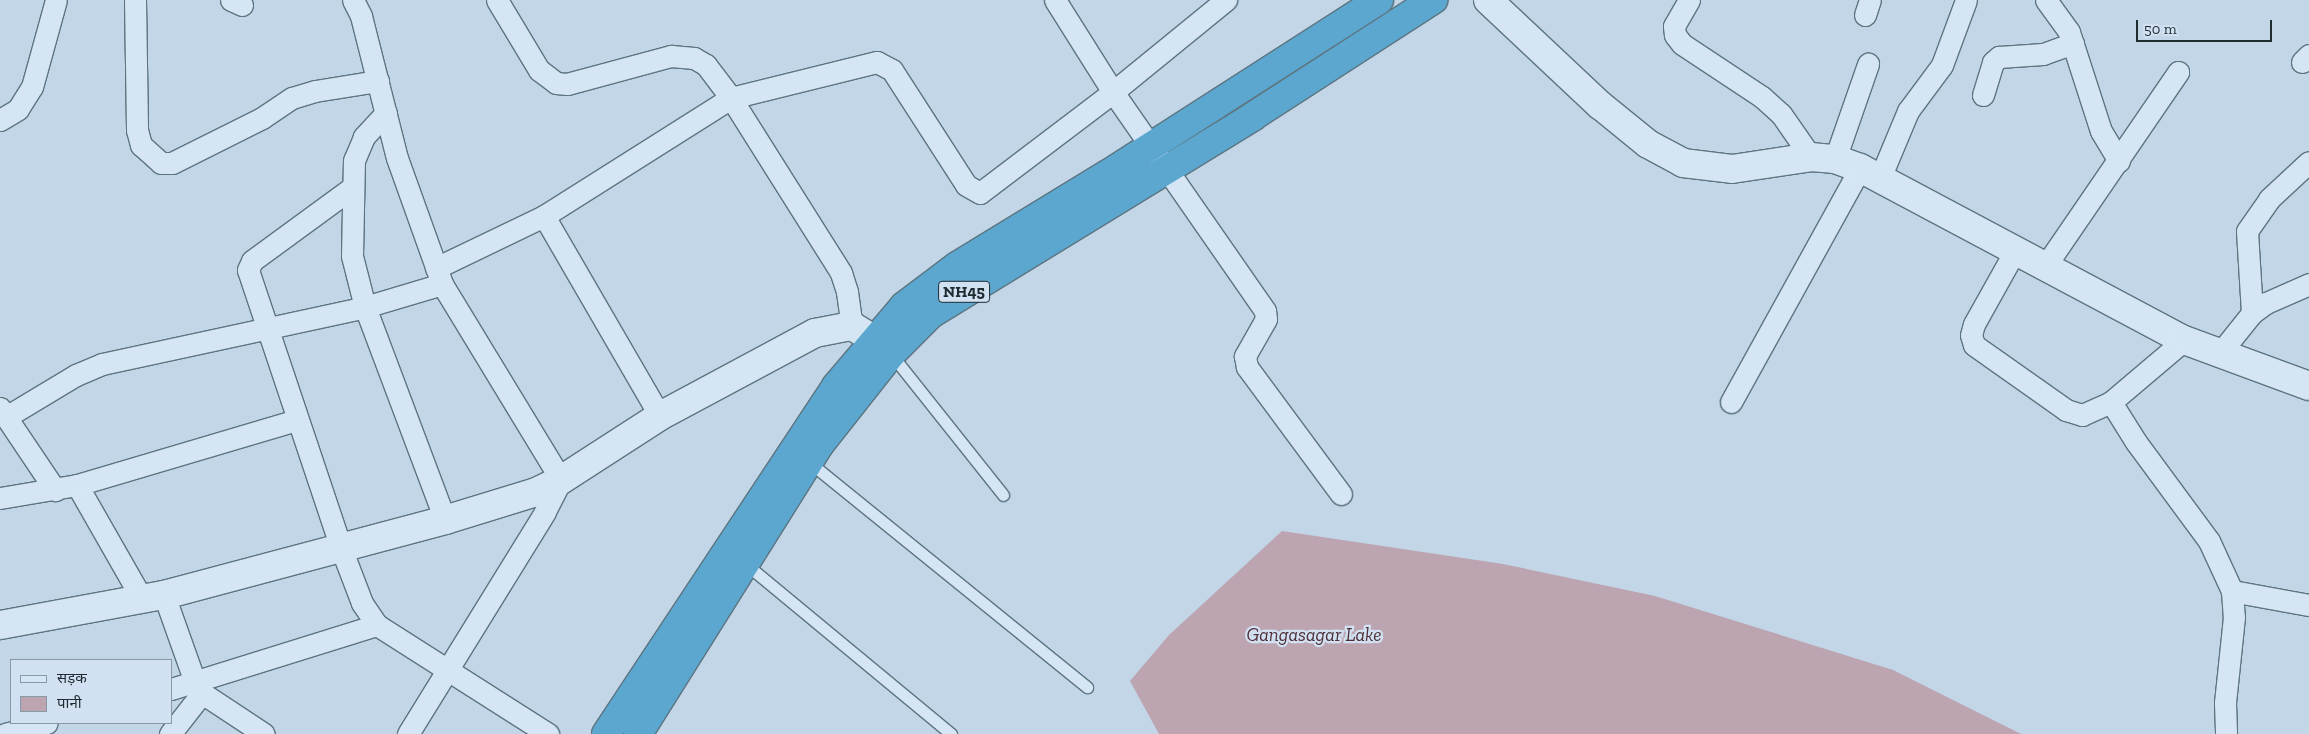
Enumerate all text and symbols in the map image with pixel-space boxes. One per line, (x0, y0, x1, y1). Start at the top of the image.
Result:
scale bar (2139, 10, 2275, 42)
text: 50 m (2144, 20, 2177, 38)
road number: NH45 (938, 278, 990, 306)
water label: Gangasagar Lake (1246, 624, 1382, 646)
legend (10, 659, 172, 724)
text: सड़क (57, 669, 87, 687)
text: पानी (57, 694, 82, 712)

